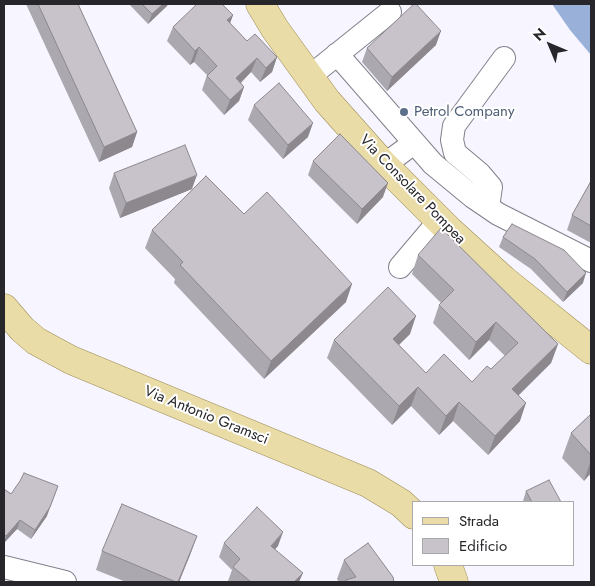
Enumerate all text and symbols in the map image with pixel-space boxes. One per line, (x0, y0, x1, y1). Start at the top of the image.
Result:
north arrow (525, 20, 575, 70)
text: N (528, 23, 550, 45)
place label: Petrol Company (414, 103, 514, 121)
marker: Petrol Company (398, 106, 410, 118)
street label: Via Consolare Pompea (355, 132, 469, 248)
street label: Via Antonio Gramsci (141, 383, 271, 449)
legend (412, 501, 575, 566)
text: Strada (459, 510, 499, 532)
text: Edificio (459, 535, 507, 557)

